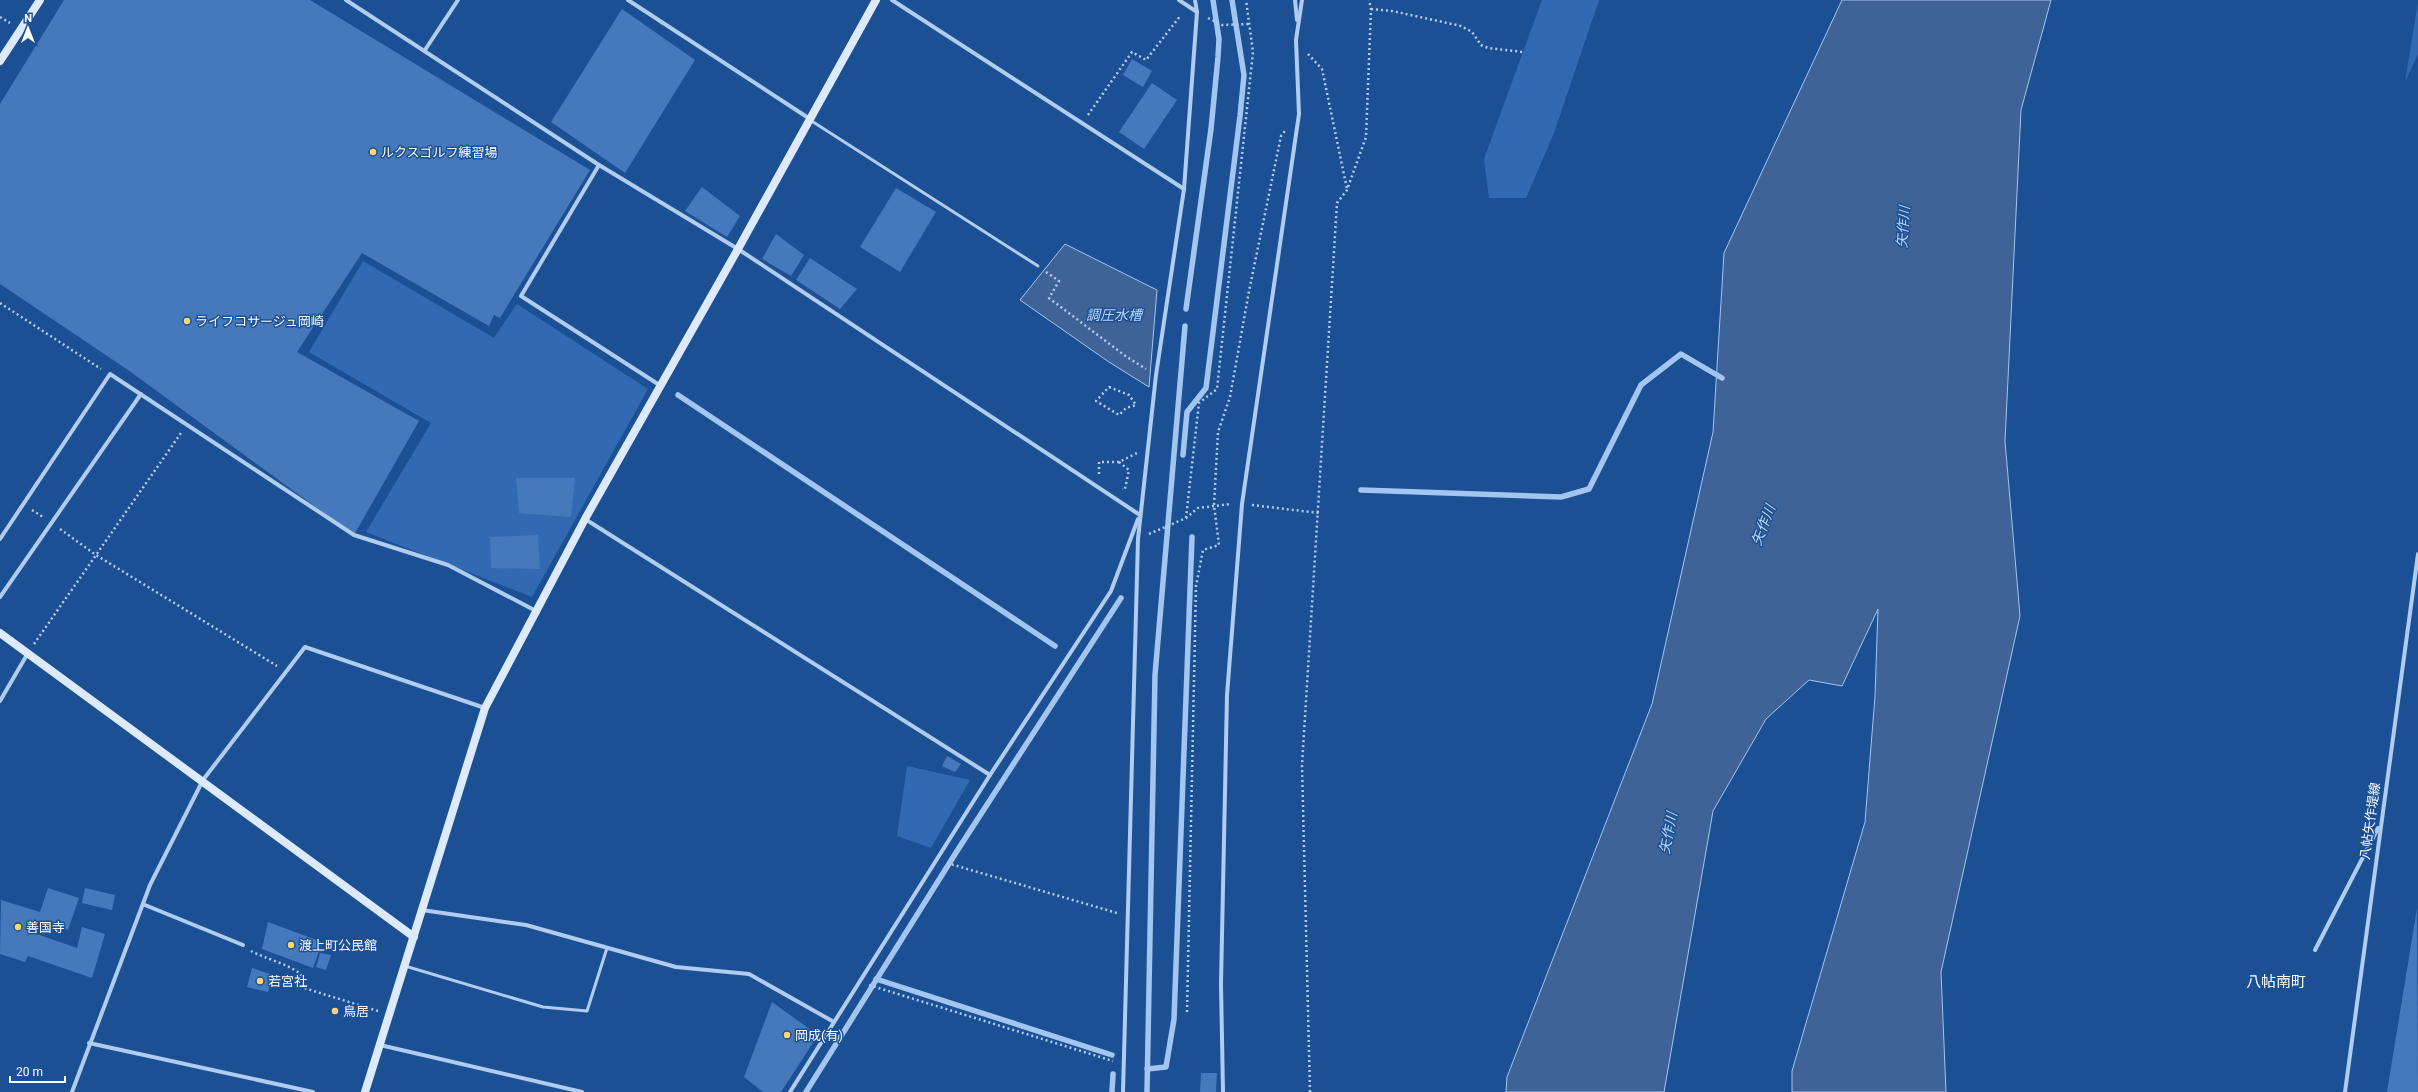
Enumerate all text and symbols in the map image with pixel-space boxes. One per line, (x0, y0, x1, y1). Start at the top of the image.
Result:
north arrow (8, 8, 48, 48)
text: N (24, 12, 32, 25)
place label: ルクスゴルフ練習場 (381, 145, 498, 160)
marker: ルクスゴルフ練習場 (368, 147, 378, 157)
water label: 矢作川 (1894, 203, 1913, 249)
water label: 調圧水槽 (1086, 307, 1145, 323)
place label: ライフコサージュ岡崎 (195, 314, 324, 329)
marker: ライフコサージュ岡崎 (182, 316, 192, 326)
water label: 矢作川 (1748, 501, 1779, 547)
street label: 八帖矢作堤線 (2357, 781, 2383, 861)
water label: 矢作川 (1656, 809, 1680, 855)
place label: 善国寺 (26, 920, 65, 935)
marker: 善国寺 (13, 922, 23, 932)
place label: 渡上町公民館 (299, 938, 377, 953)
marker: 渡上町公民館 (286, 940, 296, 950)
district label: 八帖南町 (2246, 973, 2306, 991)
place label: 若宮社 (268, 974, 307, 989)
marker: 若宮社 (255, 976, 265, 986)
place label: 鳥居 (343, 1004, 369, 1019)
marker: 鳥居 (330, 1006, 340, 1016)
place label: 岡成(有) (795, 1028, 843, 1043)
marker: 岡成(有) (782, 1030, 792, 1040)
scale bar (10, 1058, 65, 1084)
text: 20 m (16, 1065, 43, 1079)

